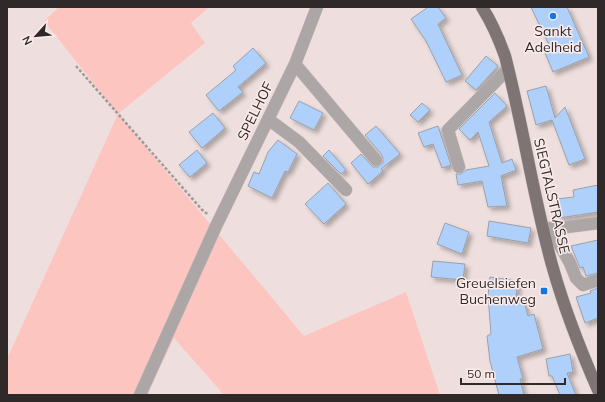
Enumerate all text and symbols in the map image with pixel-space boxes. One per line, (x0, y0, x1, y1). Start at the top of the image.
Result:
marker: Sankt Adelheid (548, 11, 558, 21)
north arrow (16, 16, 56, 56)
place label: Sankt Adelheid (524, 22, 582, 56)
text: N (19, 34, 35, 47)
street label: SPELHOF (233, 79, 277, 143)
street label: SIEGTALSTRASSE (530, 136, 574, 256)
place label: Greuelsiefen Buchenweg (456, 274, 536, 308)
marker: Greuelsiefen Buchenweg (539, 286, 549, 296)
scale bar (461, 360, 565, 386)
text: 50 m (467, 366, 495, 381)

